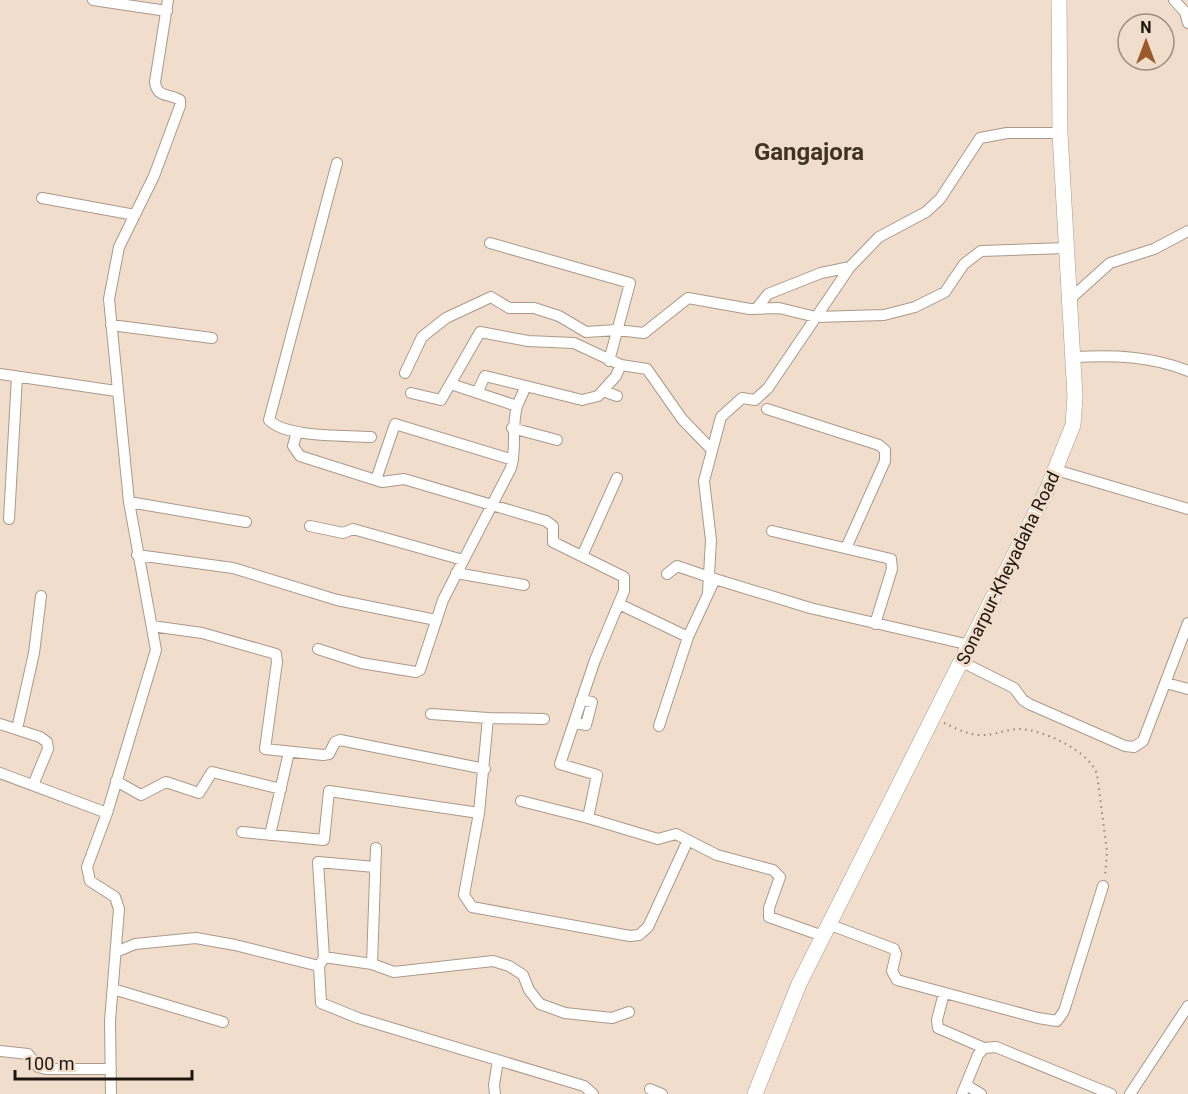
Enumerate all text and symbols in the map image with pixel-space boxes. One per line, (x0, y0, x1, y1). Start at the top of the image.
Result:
north arrow (1116, 12, 1176, 72)
text: N (1140, 18, 1152, 37)
district label: Gangajora (754, 138, 864, 166)
street label: Sonarpur-Kheyadaha Road (952, 468, 1063, 668)
scale bar (15, 1043, 192, 1081)
text: 100 m (24, 1053, 75, 1074)

